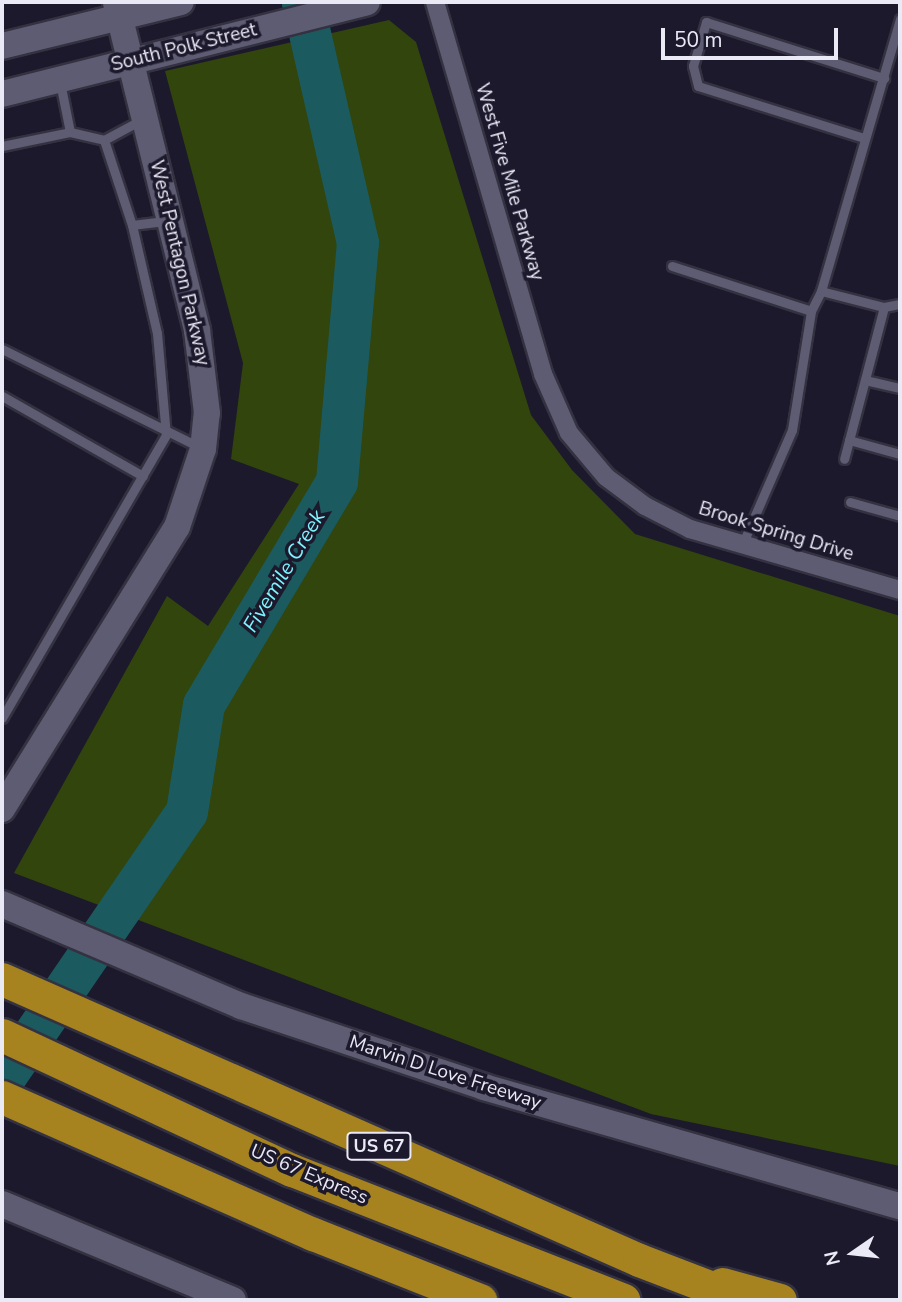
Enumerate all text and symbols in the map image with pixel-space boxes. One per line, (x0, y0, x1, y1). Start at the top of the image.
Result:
scale bar (664, 14, 841, 58)
street label: South Polk Street (109, 19, 259, 77)
text: 50 m (674, 26, 723, 54)
street label: West Five Mile Parkway (470, 81, 548, 283)
street label: West Pentagon Parkway (144, 158, 214, 368)
street label: Brook Spring Drive (696, 498, 856, 566)
water label: Fivemile Creek (238, 505, 330, 637)
street label: Marvin D Love Freeway (346, 1031, 544, 1115)
road number: US 67 (346, 1132, 412, 1161)
street label: US 67 Express (247, 1140, 371, 1210)
north arrow (818, 1218, 888, 1288)
text: N (818, 1248, 847, 1268)

